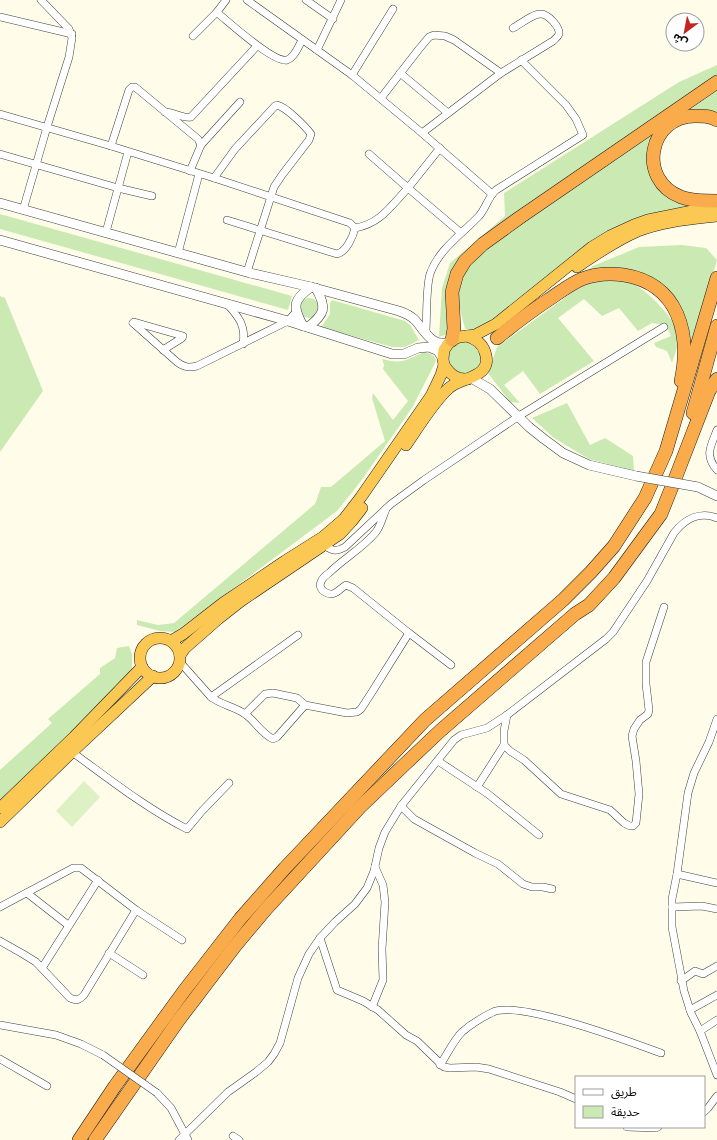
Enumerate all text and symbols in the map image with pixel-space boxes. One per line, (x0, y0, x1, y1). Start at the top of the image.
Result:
north arrow (665, 12, 705, 52)
text: ش (667, 26, 692, 54)
legend (575, 1076, 705, 1128)
text: طريق (611, 1080, 637, 1105)
text: حديقة (611, 1100, 640, 1125)

